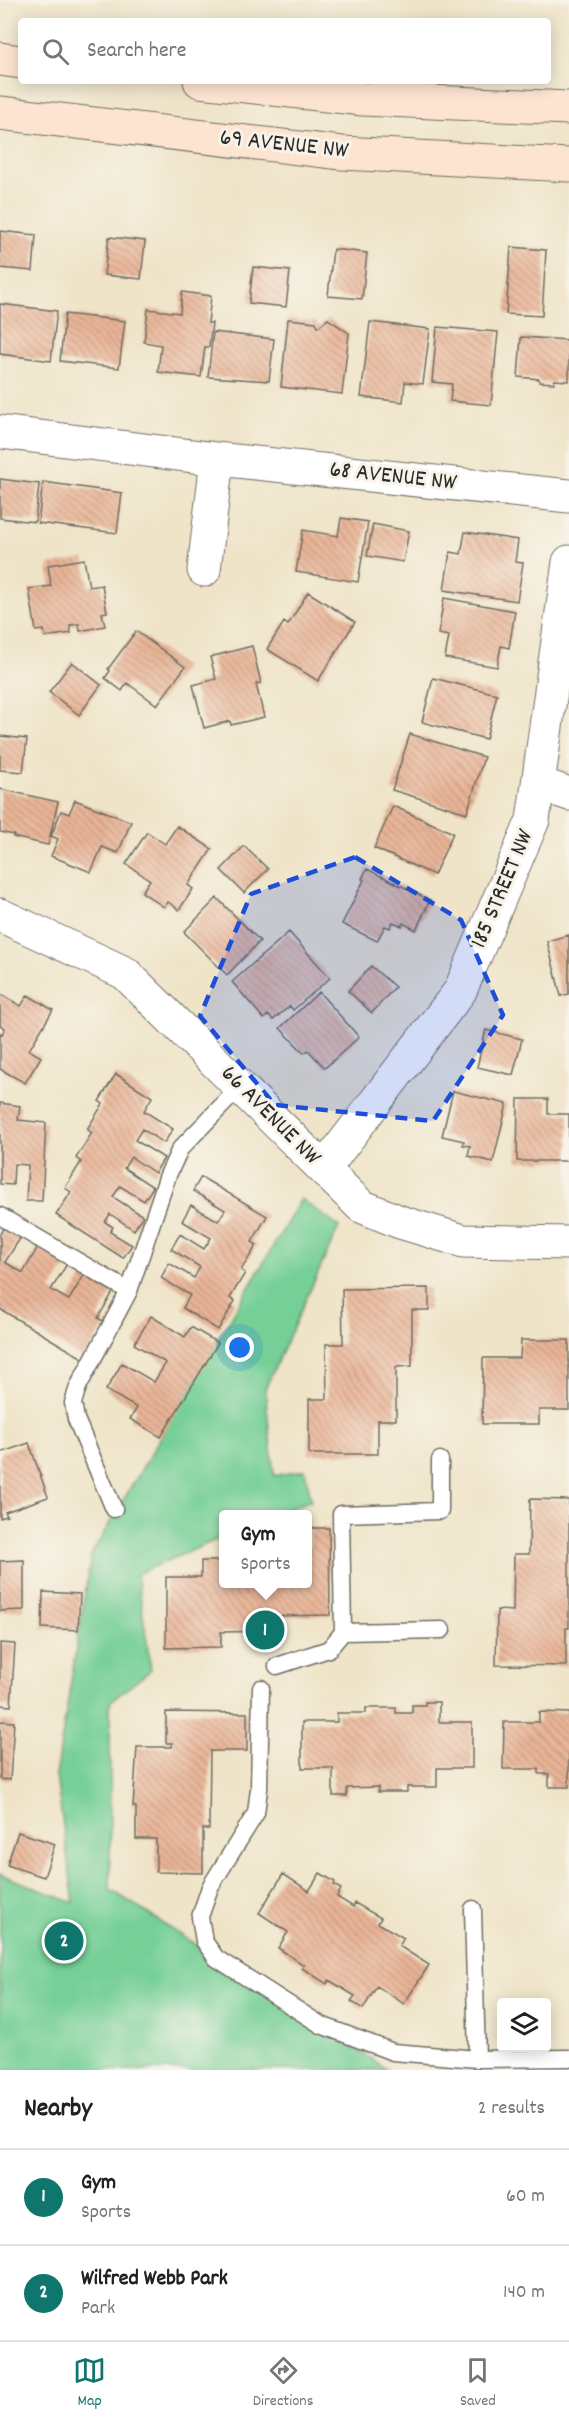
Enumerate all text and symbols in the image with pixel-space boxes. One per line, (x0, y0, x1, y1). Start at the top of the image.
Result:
search box (18, 18, 551, 84)
icon: search (39, 35, 72, 68)
text: Search here (87, 36, 186, 67)
street label: 69 AVENUE NW (218, 121, 350, 169)
street label: 68 AVENUE NW (328, 453, 459, 501)
street label: 185 STREET NW (463, 824, 543, 954)
street label: 66 AVENUE NW (212, 1058, 328, 1174)
your location (225, 1333, 254, 1362)
popup (219, 1510, 312, 1588)
text: Gym (240, 1520, 276, 1551)
text: Sports (240, 1551, 291, 1579)
pin: 1 (246, 1608, 284, 1652)
pin: 2 (44, 1918, 84, 1964)
map controls (497, 1998, 551, 2052)
button: layers (497, 1998, 551, 2052)
text: Nearby (24, 2091, 92, 2128)
text: 2 results (478, 2095, 545, 2123)
text: Gym (81, 2168, 116, 2199)
text: 1 (41, 2183, 46, 2211)
text: 60 m (506, 2183, 545, 2211)
text: Sports (81, 2199, 131, 2227)
text: Wilfred Webb Park (81, 2264, 228, 2295)
text: 2 (39, 2279, 48, 2307)
text: 140 m (503, 2279, 545, 2307)
text: Park (81, 2295, 115, 2323)
tab: Map (73, 2354, 106, 2413)
tab: Directions (253, 2354, 313, 2413)
tab: Saved (460, 2354, 496, 2413)

